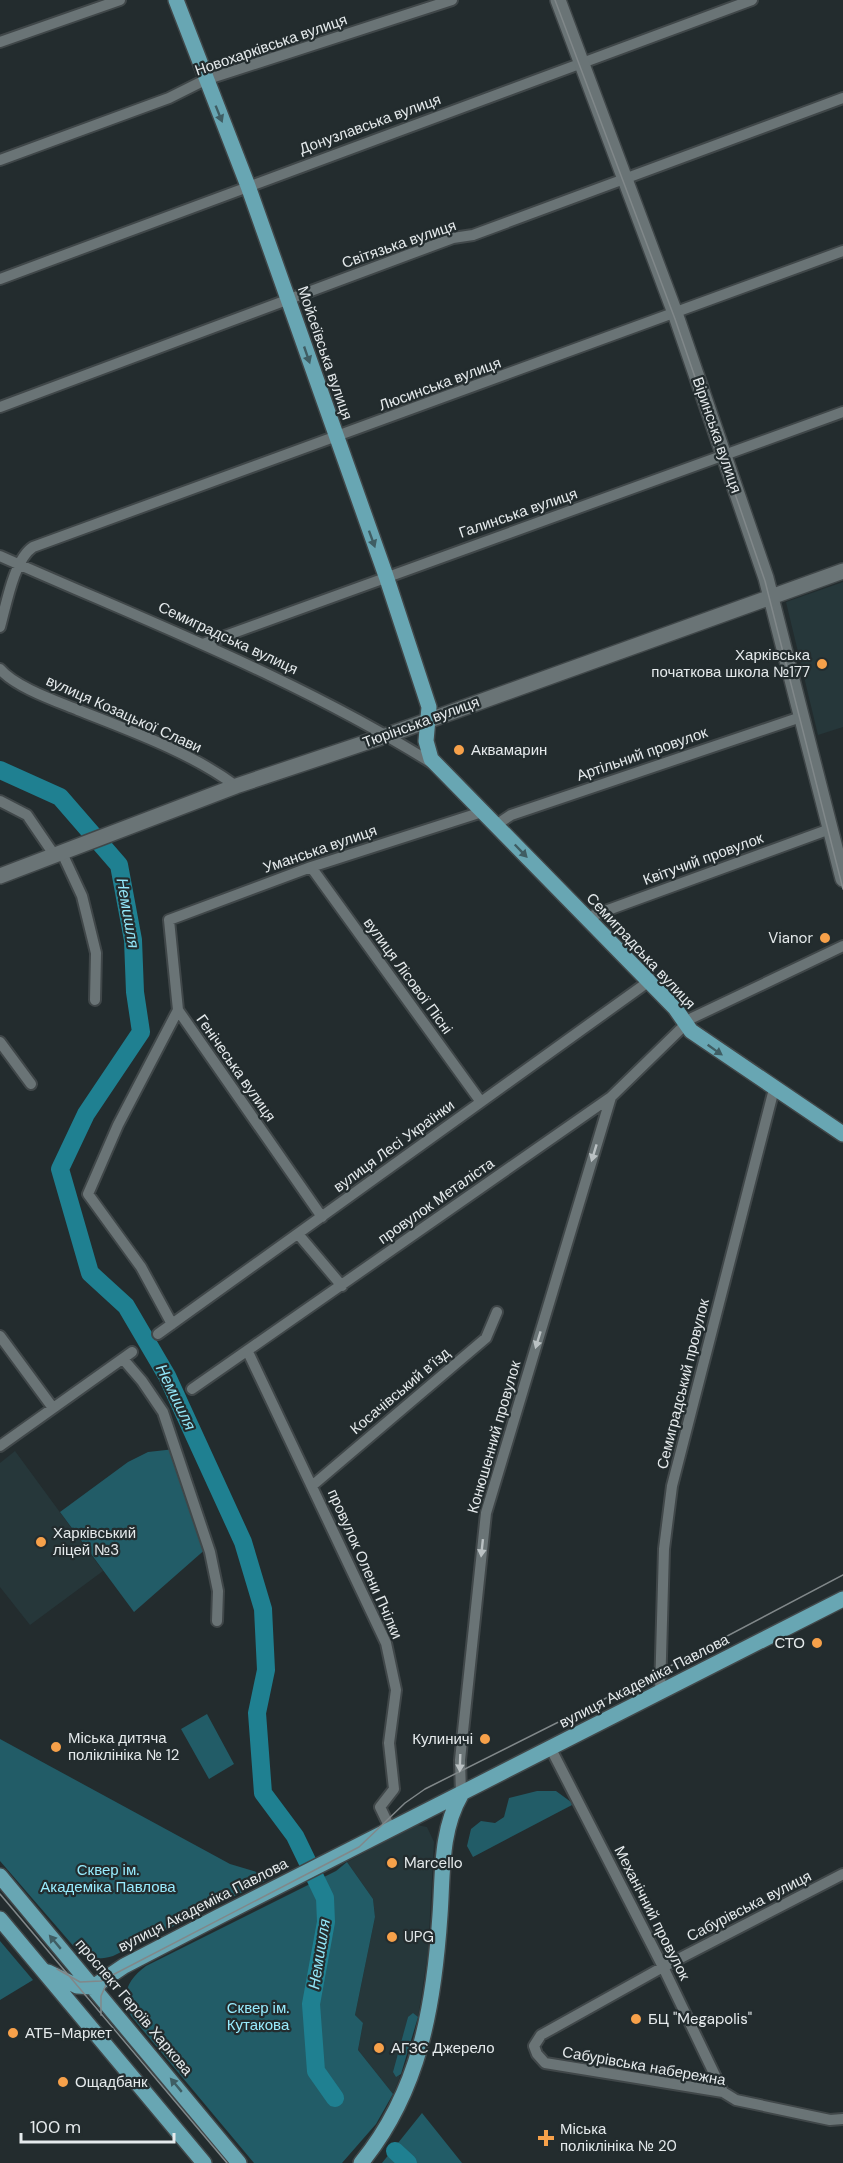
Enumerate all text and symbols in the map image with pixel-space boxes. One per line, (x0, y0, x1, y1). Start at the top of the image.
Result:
street label: Новохарківська вулиця (192, 9, 350, 81)
street label: Донузлавська вулиця (296, 89, 444, 159)
one-way arrow (214, 105, 224, 123)
street label: Світязька вулиця (339, 215, 459, 273)
street label: Мойсеївська вулиця (293, 283, 357, 423)
one-way arrow (303, 346, 313, 364)
street label: Люсинська вулиця (376, 353, 504, 415)
street label: Віринська вулиця (688, 374, 746, 496)
street label: Галинська вулиця (456, 483, 580, 543)
one-way arrow (368, 530, 378, 548)
street label: Семиградська вулиця (155, 597, 301, 679)
place label: Харківська початкова школа №177 (651, 645, 811, 682)
marker: Харківська початкова школа №177 (815, 657, 829, 671)
street label: вулиця Козацької Слави (43, 671, 205, 757)
street label: Тюрінська вулиця (360, 692, 482, 752)
street label: Артільний провулок (574, 722, 711, 786)
place label: Аквамарин (471, 740, 547, 760)
marker: Аквамарин (452, 743, 466, 757)
street label: Уманська вулиця (260, 820, 380, 878)
street label: Квітучий провулок (640, 828, 766, 890)
one-way arrow (513, 843, 527, 857)
water label: Немишля (111, 876, 145, 950)
street label: Семиградська вулиця (582, 889, 700, 1013)
street label: вулиця Лісової Пісні (359, 914, 457, 1038)
place label: Vianor (768, 928, 813, 948)
marker: Vianor (818, 931, 832, 945)
street label: Генічеська вулиця (192, 1010, 280, 1126)
one-way arrow (707, 1044, 724, 1055)
street label: вулиця Лесі Українки (329, 1095, 459, 1197)
one-way arrow (589, 1144, 598, 1162)
street label: провулок Металіста (374, 1153, 499, 1249)
street label: Семиградський провулок (652, 1296, 714, 1471)
one-way arrow (533, 1331, 542, 1349)
street label: Косачівський в’їзд (346, 1343, 454, 1439)
street label: Конюшенний провулок (463, 1358, 525, 1516)
water label: Немишля (151, 1360, 201, 1434)
street label: провулок Олени Пчілки (323, 1486, 407, 1642)
place label: Харківський ліцей №3 (53, 1523, 136, 1560)
marker: Харківський ліцей №3 (34, 1535, 48, 1549)
one-way arrow (477, 1539, 487, 1558)
street label: вулиця Академіка Павлова (556, 1629, 733, 1733)
place label: СТО (775, 1633, 805, 1653)
marker: СТО (810, 1636, 824, 1650)
place label: Міська дитяча поліклініка № 12 (68, 1728, 179, 1765)
place label: Кулиничі (412, 1729, 473, 1749)
marker: Кулиничі (478, 1732, 492, 1746)
marker: Міська дитяча поліклініка № 12 (49, 1740, 63, 1754)
one-way arrow (455, 1753, 465, 1772)
street label: Механічний провулок (609, 1842, 695, 1984)
street label: вулиця Академіка Павлова (115, 1853, 292, 1957)
place label: Marcello (404, 1853, 463, 1873)
marker: Marcello (385, 1856, 399, 1870)
park label: Сквер ім. Академіка Павлова (40, 1860, 176, 1897)
street label: Сабурівська вулиця (683, 1866, 815, 1946)
water label: Немишля (303, 1917, 335, 1991)
place label: UPG (404, 1927, 434, 1947)
marker: UPG (385, 1930, 399, 1944)
street label: проспект Героїв Харкова (71, 1934, 198, 2080)
one-way arrow (49, 1935, 62, 1950)
park label: Сквер ім. Кутакова (227, 1998, 290, 2035)
place label: БЦ "Megapolis" (648, 2009, 752, 2029)
marker: БЦ "Megapolis" (629, 2012, 643, 2026)
place label: АТБ-Маркет (25, 2023, 112, 2043)
marker: АТБ-Маркет (6, 2026, 20, 2040)
place label: АГЗС Джерело (391, 2038, 495, 2058)
marker: АГЗС Джерело (372, 2041, 386, 2055)
street label: Сабурівська набережна (561, 2042, 728, 2090)
place label: Ощадбанк (75, 2072, 148, 2092)
marker: Ощадбанк (56, 2075, 70, 2089)
one-way arrow (170, 2078, 183, 2093)
scale bar (21, 2106, 174, 2144)
text: 100 m (30, 2115, 81, 2139)
place label: Міська поліклініка № 20 (560, 2119, 677, 2156)
marker: Міська поліклініка № 20 (537, 2129, 555, 2147)

